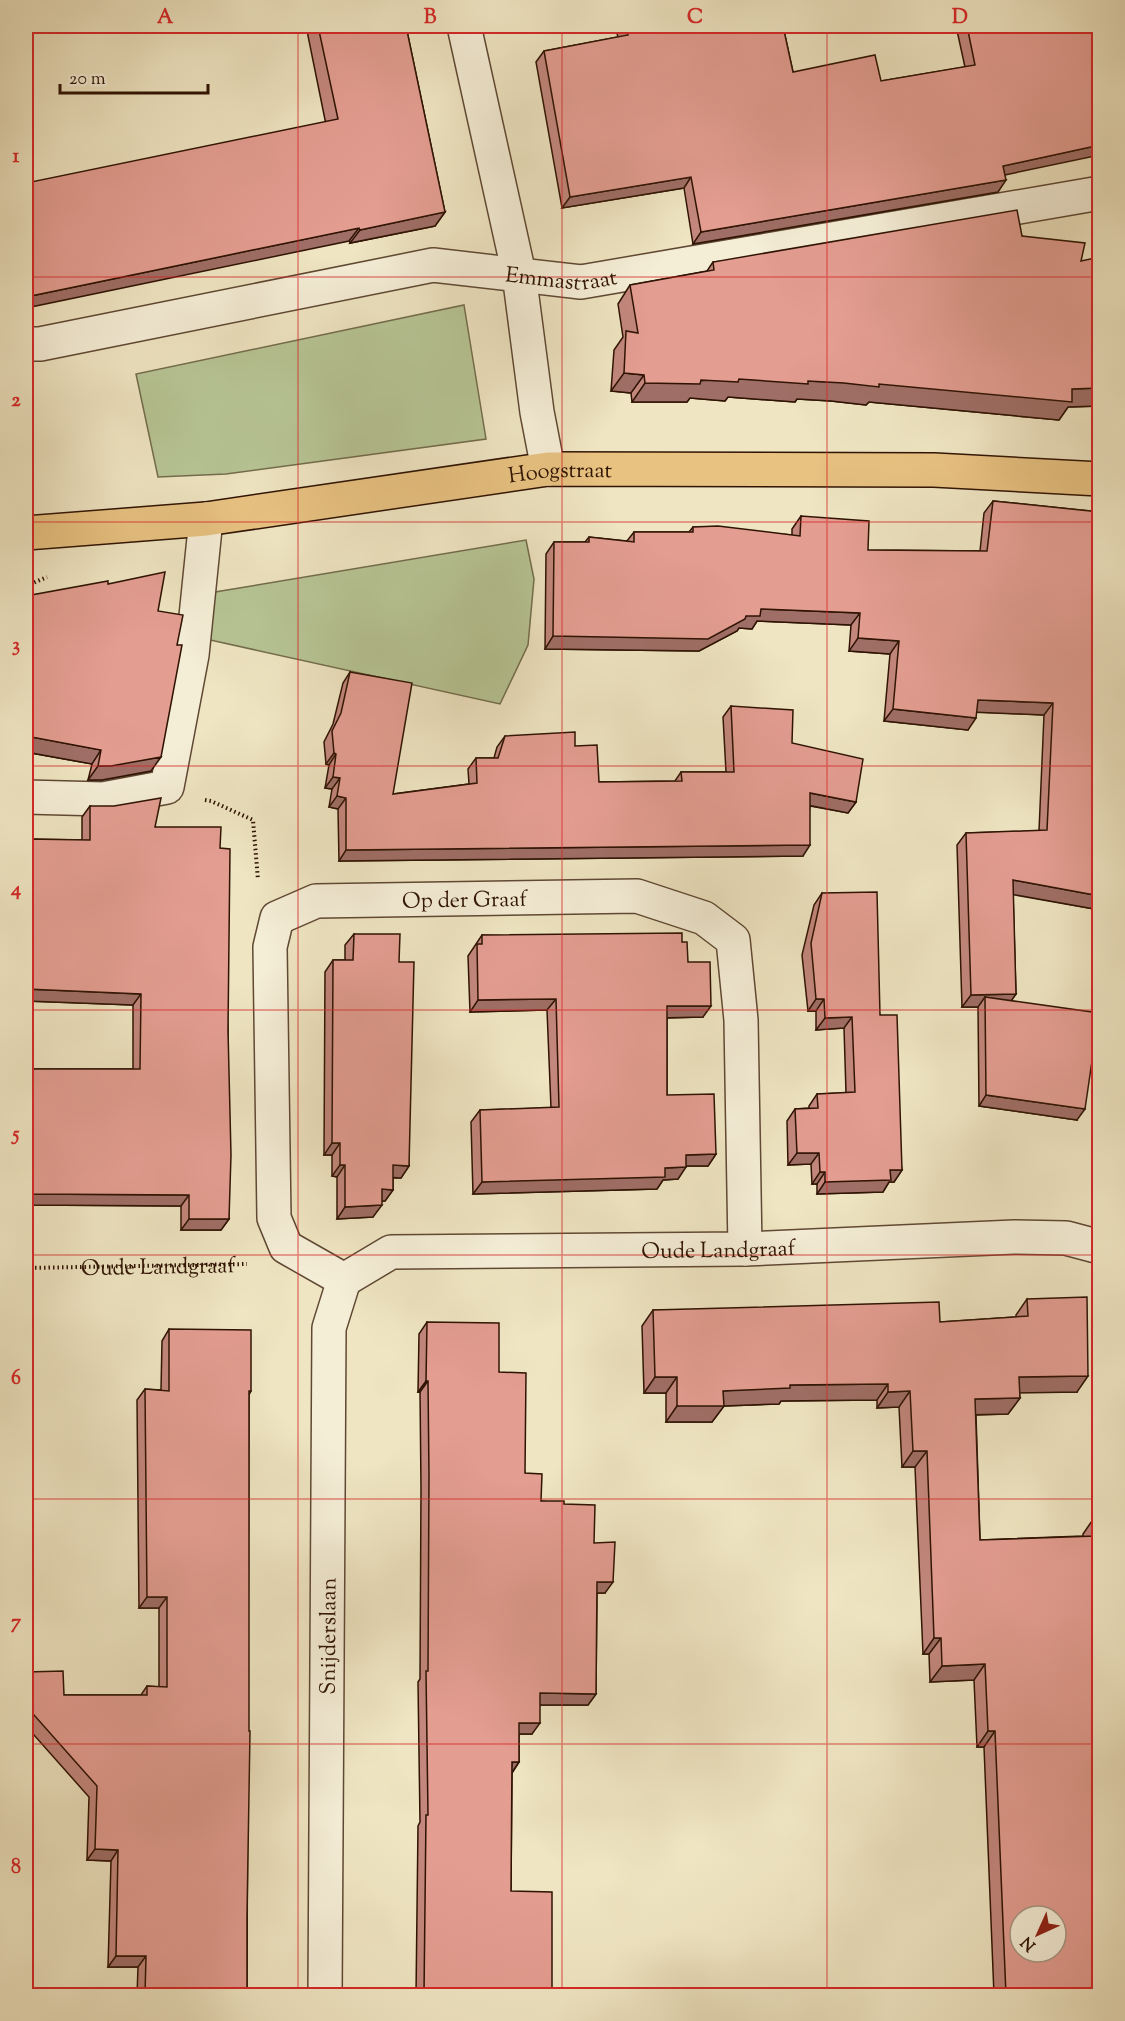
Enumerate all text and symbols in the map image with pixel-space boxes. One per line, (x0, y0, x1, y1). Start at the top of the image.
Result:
text: A (157, 4, 174, 33)
text: B (424, 4, 437, 33)
text: C (687, 4, 703, 33)
text: D (952, 4, 968, 33)
scale bar (60, 57, 208, 95)
text: 20 m (69, 67, 106, 93)
text: 1 (13, 143, 20, 172)
street label: Emmastraat (504, 260, 620, 301)
text: 2 (11, 387, 21, 416)
street label: Hoogstraat (506, 456, 612, 494)
text: 3 (12, 632, 20, 661)
text: 4 (10, 876, 21, 905)
street label: Op der Graaf (402, 885, 529, 919)
text: 5 (11, 1121, 20, 1150)
street label: Oude Landgraaf (641, 1234, 797, 1269)
street label: Oude Landgraaf (81, 1251, 237, 1286)
text: 6 (11, 1365, 21, 1394)
street label: Snijderslaan (314, 1577, 347, 1695)
text: 7 (11, 1609, 22, 1638)
text: 8 (11, 1854, 21, 1883)
north arrow (1008, 1904, 1068, 1964)
text: N (1016, 1930, 1042, 1955)

